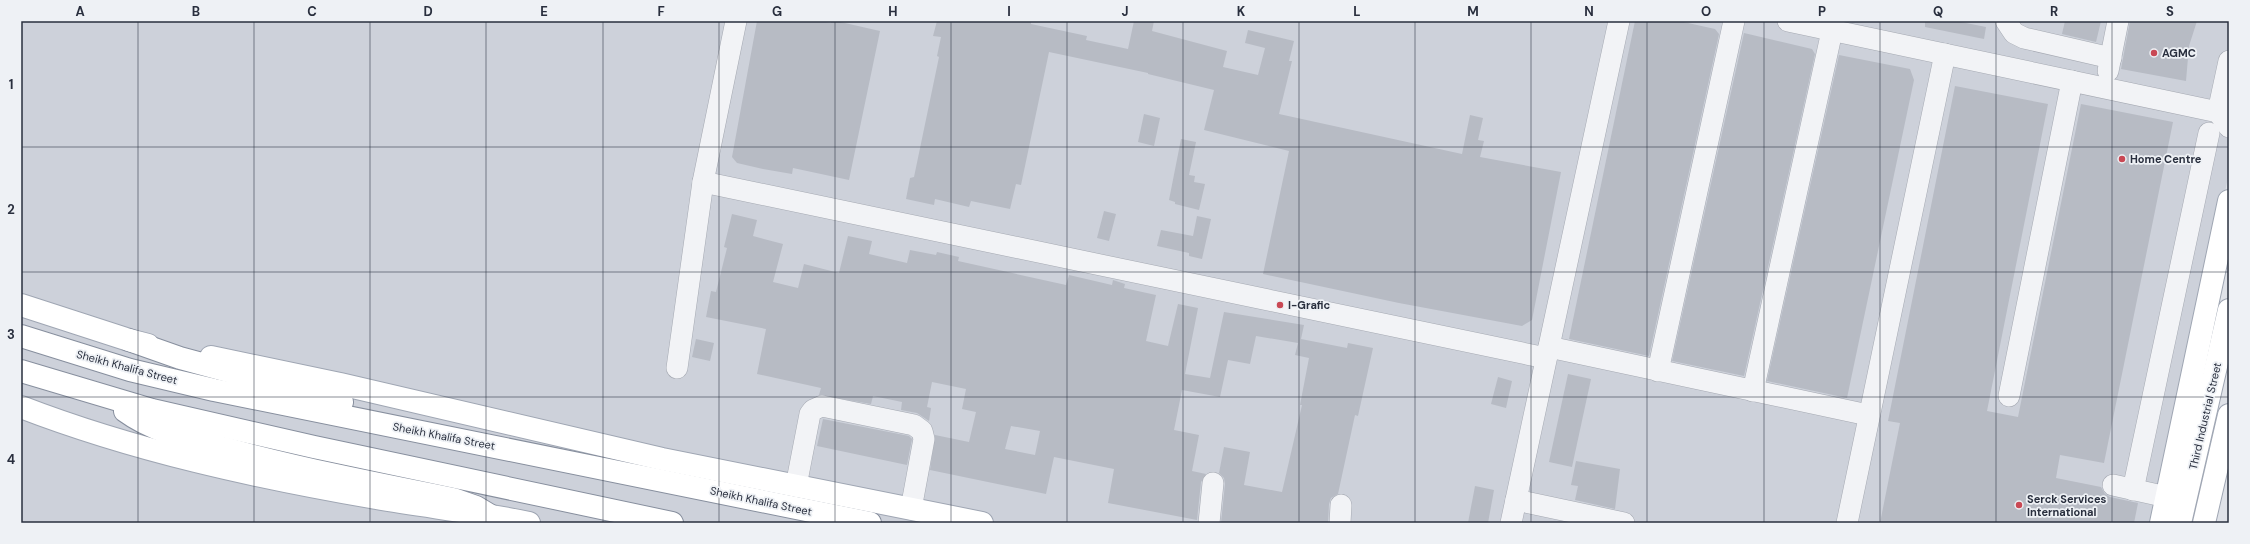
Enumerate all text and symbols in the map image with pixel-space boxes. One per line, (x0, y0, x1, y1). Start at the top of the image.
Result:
text: A (75, 3, 85, 20)
text: B (192, 3, 200, 20)
text: C (307, 3, 317, 20)
text: D (423, 3, 433, 20)
text: E (540, 3, 548, 20)
text: F (657, 3, 665, 20)
text: G (772, 3, 782, 20)
text: H (888, 3, 898, 20)
text: I (1007, 3, 1011, 20)
text: J (1121, 3, 1129, 20)
text: K (1237, 3, 1246, 20)
text: L (1353, 3, 1361, 20)
text: M (1467, 3, 1479, 20)
text: N (1584, 3, 1594, 20)
text: O (1701, 3, 1711, 20)
text: P (1818, 3, 1826, 20)
text: Q (1933, 3, 1943, 20)
text: R (2050, 3, 2058, 20)
text: S (2166, 3, 2174, 20)
place label: AGMC (2162, 46, 2196, 60)
marker: AGMC (2149, 48, 2159, 58)
text: 1 (9, 76, 13, 93)
place label: Home Centre (2130, 152, 2202, 166)
marker: Home Centre (2117, 154, 2127, 164)
text: 2 (7, 201, 15, 218)
place label: I-Grafic (1288, 298, 1331, 312)
marker: I-Grafic (1275, 300, 1285, 310)
text: 3 (7, 326, 15, 343)
street label: Sheikh Khalifa Street (75, 347, 179, 387)
street label: Third Industrial Street (2186, 361, 2224, 471)
street label: Sheikh Khalifa Street (392, 419, 496, 453)
text: 4 (7, 451, 15, 468)
street label: Sheikh Khalifa Street (709, 483, 813, 519)
place label: Serck Services International (2027, 492, 2107, 519)
marker: Serck Services International (2014, 500, 2024, 510)

